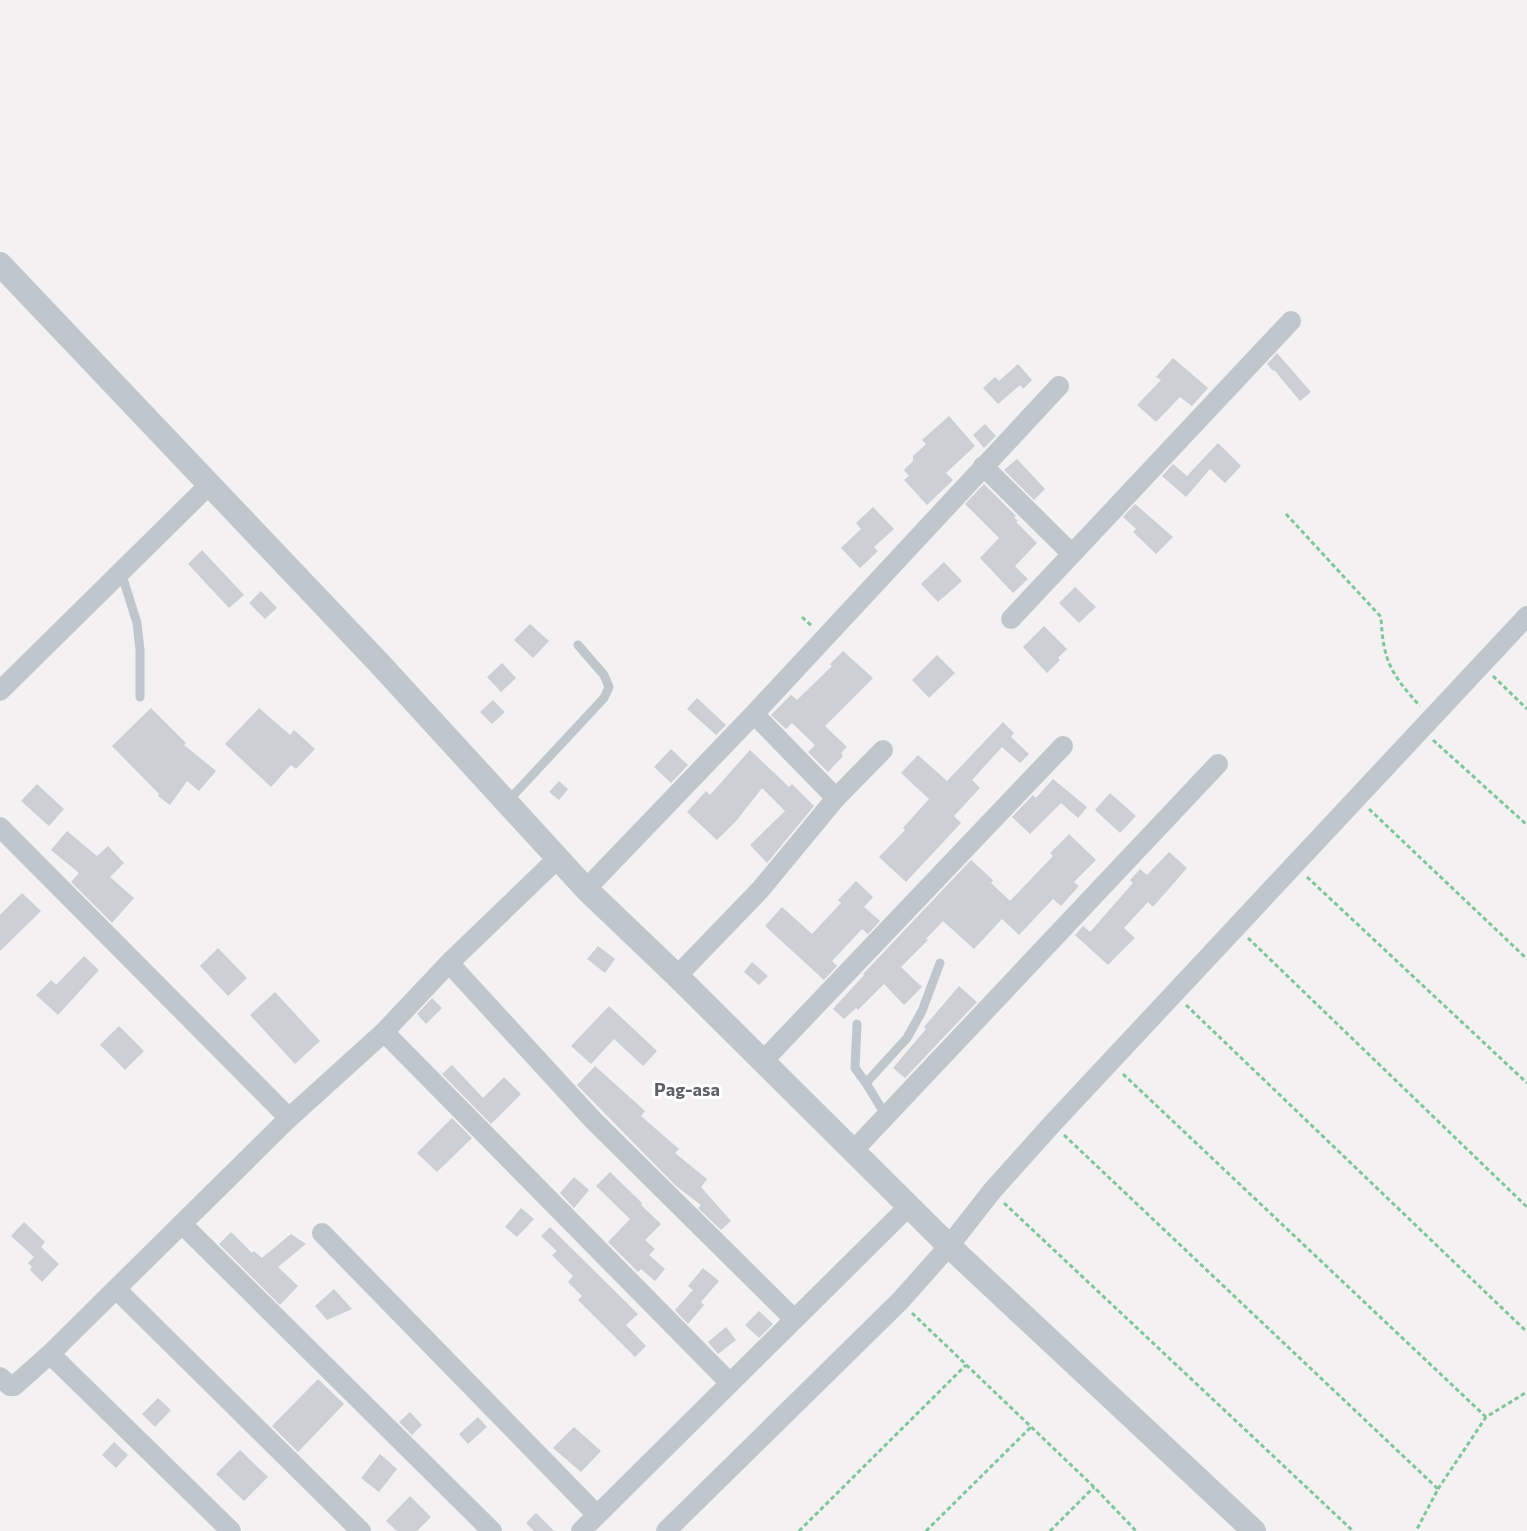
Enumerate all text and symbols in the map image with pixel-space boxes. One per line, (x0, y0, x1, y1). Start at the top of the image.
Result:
district label: Pag-asa (654, 1078, 720, 1100)

